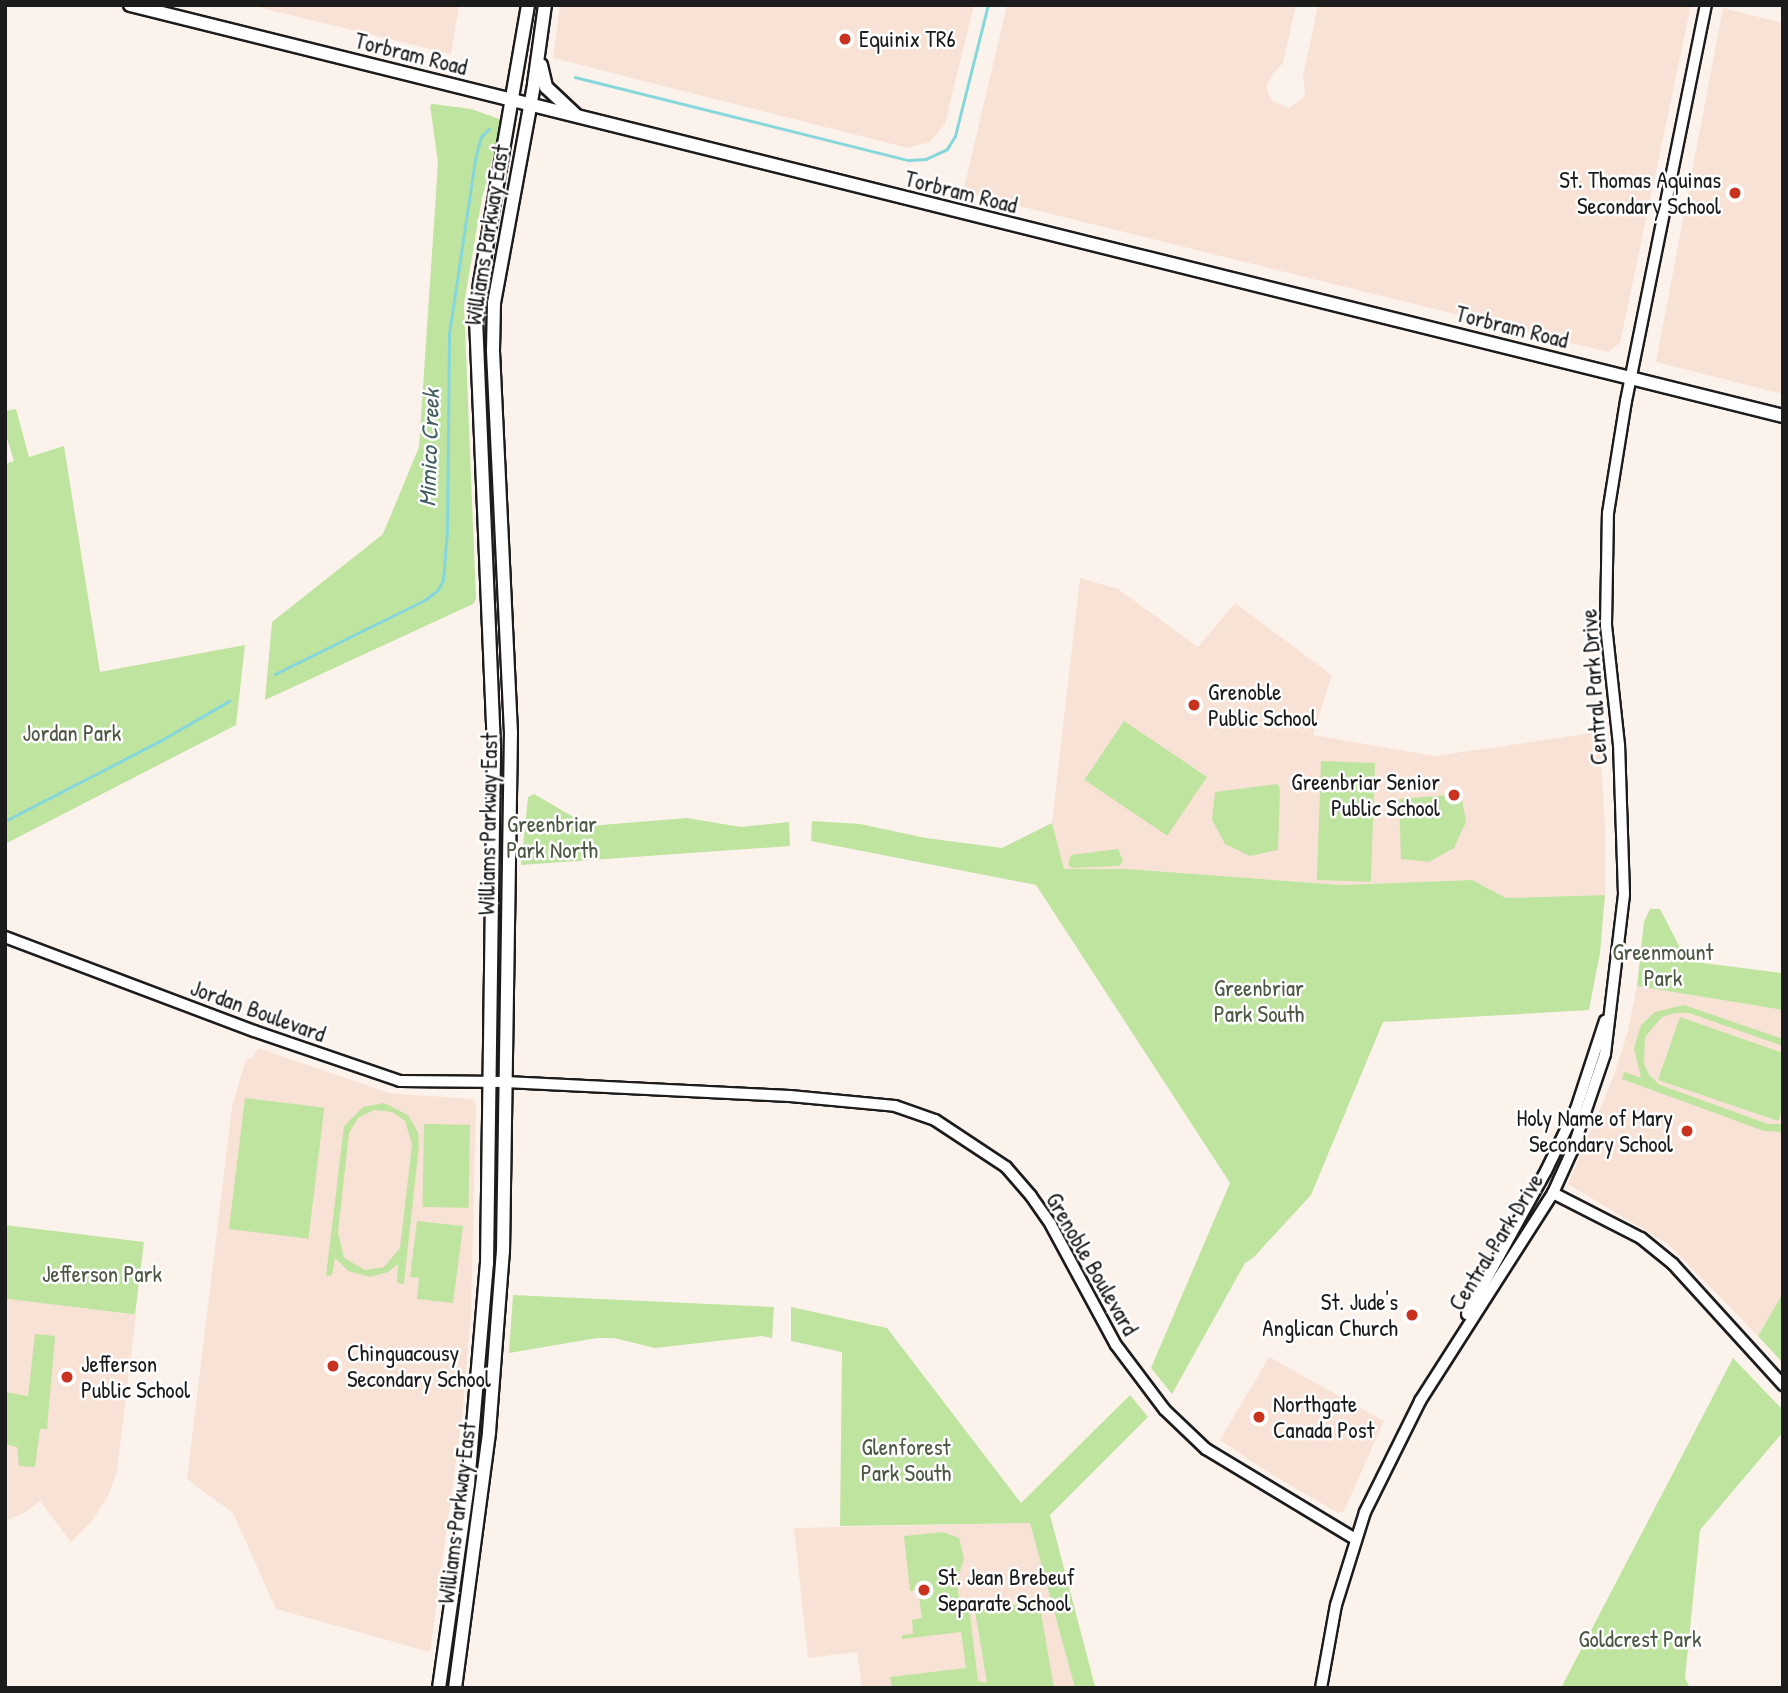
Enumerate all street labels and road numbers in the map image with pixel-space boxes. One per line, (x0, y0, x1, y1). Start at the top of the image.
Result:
street label: Torbram Road (352, 27, 470, 81)
street label: Williams Parkway East (459, 143, 515, 327)
street label: Torbram Road (902, 165, 1020, 219)
street label: Torbram Road (1453, 300, 1571, 354)
street label: Central Park Drive (1575, 608, 1613, 766)
street label: Williams Parkway East (473, 733, 503, 915)
street label: Jordan Boulevard (187, 974, 329, 1048)
street label: Central Park Drive (1443, 1168, 1549, 1316)
street label: Grenoble Boulevard (1040, 1188, 1144, 1340)
street label: Williams Parkway East (432, 1421, 482, 1605)

